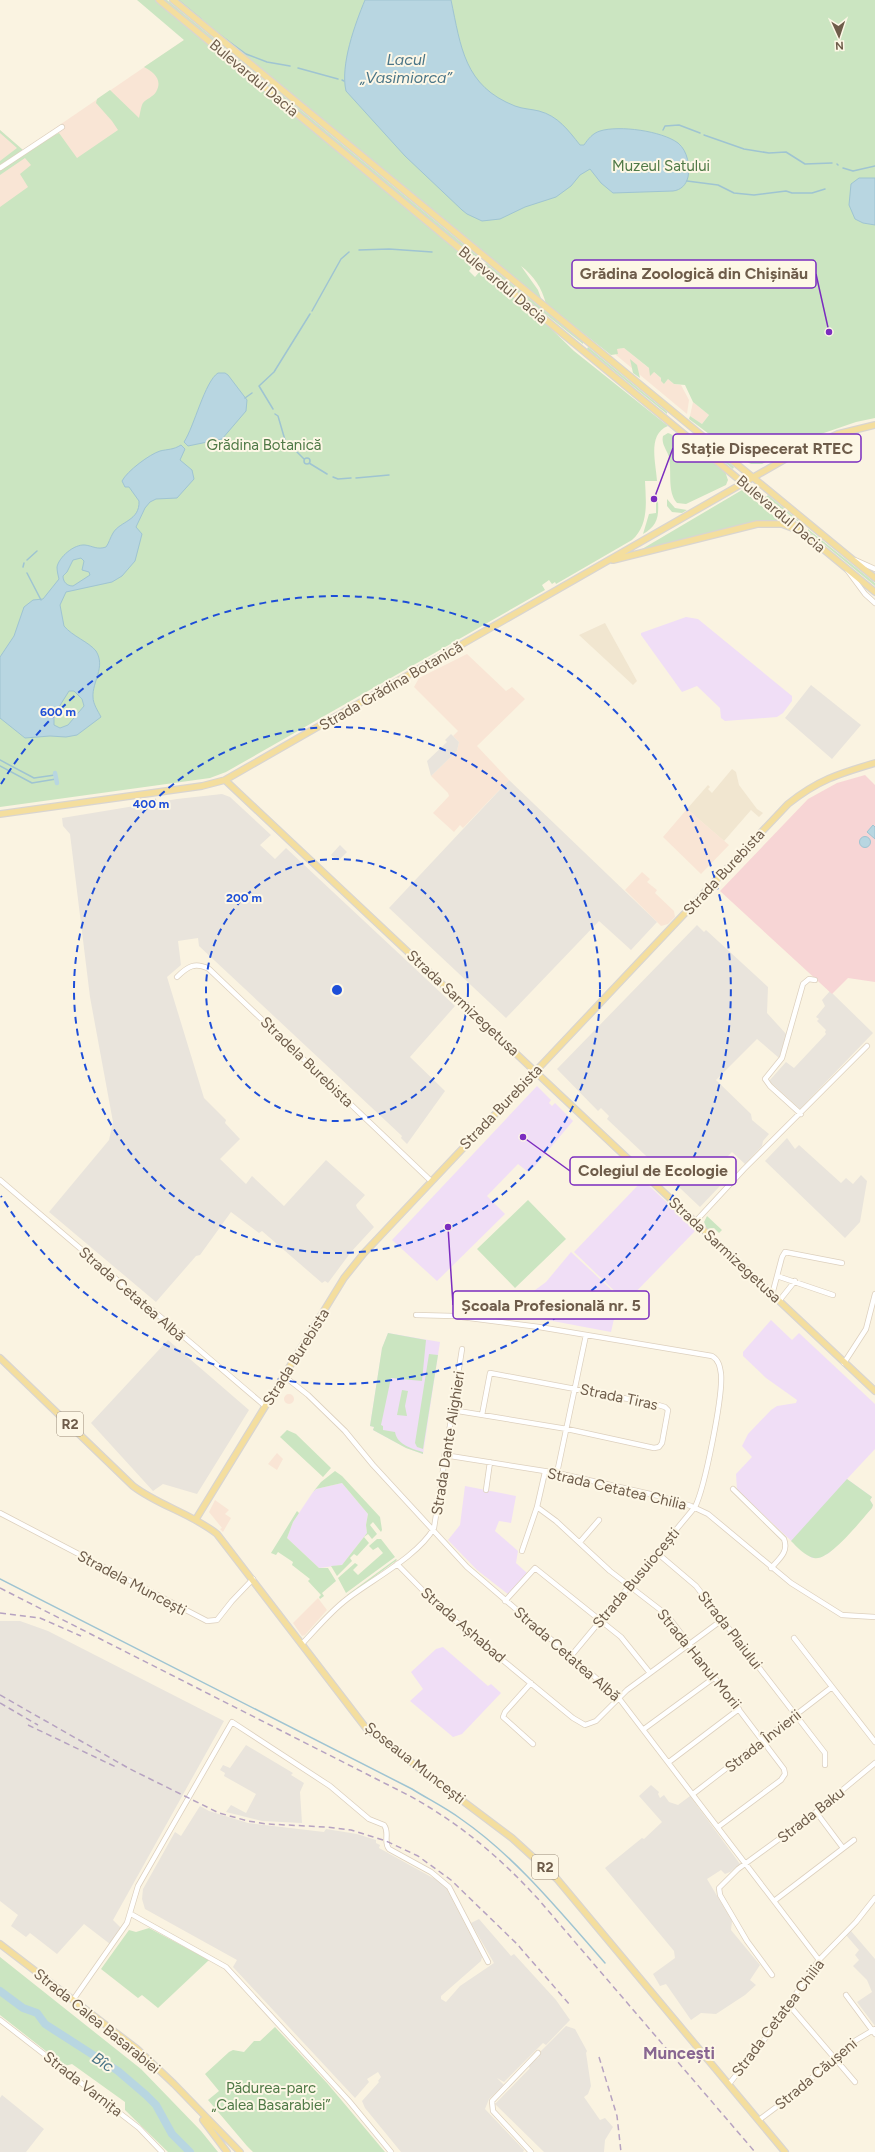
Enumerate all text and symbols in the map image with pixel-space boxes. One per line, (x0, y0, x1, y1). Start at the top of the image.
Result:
north arrow (819, 16, 859, 56)
street label: Bulevardul Dacia (206, 36, 302, 120)
text: N (835, 39, 844, 52)
water label: Lacul „Vasimiorca” (359, 50, 453, 87)
park label: Muzeul Satului (612, 157, 710, 175)
street label: Bulevardul Dacia (455, 243, 551, 327)
callout: Grădina Zoologică din Chișinău (572, 260, 816, 288)
text: Grădina Zoologică din Chișinău (580, 264, 808, 283)
callout: Stație Dispecerat RTEC (673, 434, 861, 462)
park label: Grădina Botanică (207, 436, 321, 454)
text: Stație Dispecerat RTEC (681, 439, 853, 458)
street label: Bulevardul Dacia (733, 472, 829, 556)
street label: Strada Grădina Botanică (316, 638, 466, 734)
text: 600 m (40, 705, 76, 719)
text: 400 m (133, 797, 169, 811)
street label: Strada Burebista (680, 825, 768, 919)
text: 200 m (226, 891, 262, 905)
street label: Strada Sarmizegetusa (403, 946, 523, 1060)
centre of rings (330, 983, 344, 997)
street label: Stradela Burebista (257, 1013, 357, 1111)
street label: Strada Burebista (456, 1061, 546, 1153)
callout: Colegiul de Ecologie (570, 1157, 736, 1185)
text: Colegiul de Ecologie (578, 1161, 728, 1180)
street label: Strada Sarmizegetusa (665, 1193, 785, 1307)
street label: Strada Cetatea Albă (75, 1243, 189, 1345)
callout: Școala Profesională nr. 5 (453, 1291, 649, 1319)
text: Școala Profesională nr. 5 (461, 1296, 641, 1315)
street label: Strada Burebista (259, 1305, 333, 1409)
street label: Strada Dante Alighieri (428, 1370, 468, 1516)
street label: Strada Tiras (578, 1380, 660, 1414)
road number: R2 (57, 1412, 83, 1436)
street label: Strada Cetatea Chilia (546, 1464, 688, 1514)
street label: Strada Busuiocești (589, 1524, 683, 1632)
street label: Stradela Muncești (74, 1547, 190, 1619)
street label: Strada Așhabad (417, 1583, 509, 1667)
street label: Strada Plaiului (694, 1587, 766, 1673)
street label: Strada Cetatea Albă (510, 1603, 624, 1705)
street label: Strada Hanul Morii (653, 1605, 745, 1713)
street label: Strada Învierii (721, 1706, 805, 1776)
street label: Șoseaua Muncești (361, 1718, 469, 1808)
street label: Strada Baku (774, 1783, 848, 1847)
road number: R2 (532, 1855, 558, 1879)
street label: Strada Cetatea Chilia (728, 1956, 828, 2080)
street label: Strada Calea Basarabiei (30, 1965, 164, 2077)
street label: Strada Căușeni (771, 2034, 861, 2114)
district label: Muncești (643, 2043, 715, 2063)
street label: Strada Varnița (40, 2048, 126, 2120)
water label: Bîc (89, 2048, 118, 2076)
park label: Pădurea-parc „Calea Basarabiei” (211, 2079, 331, 2114)

